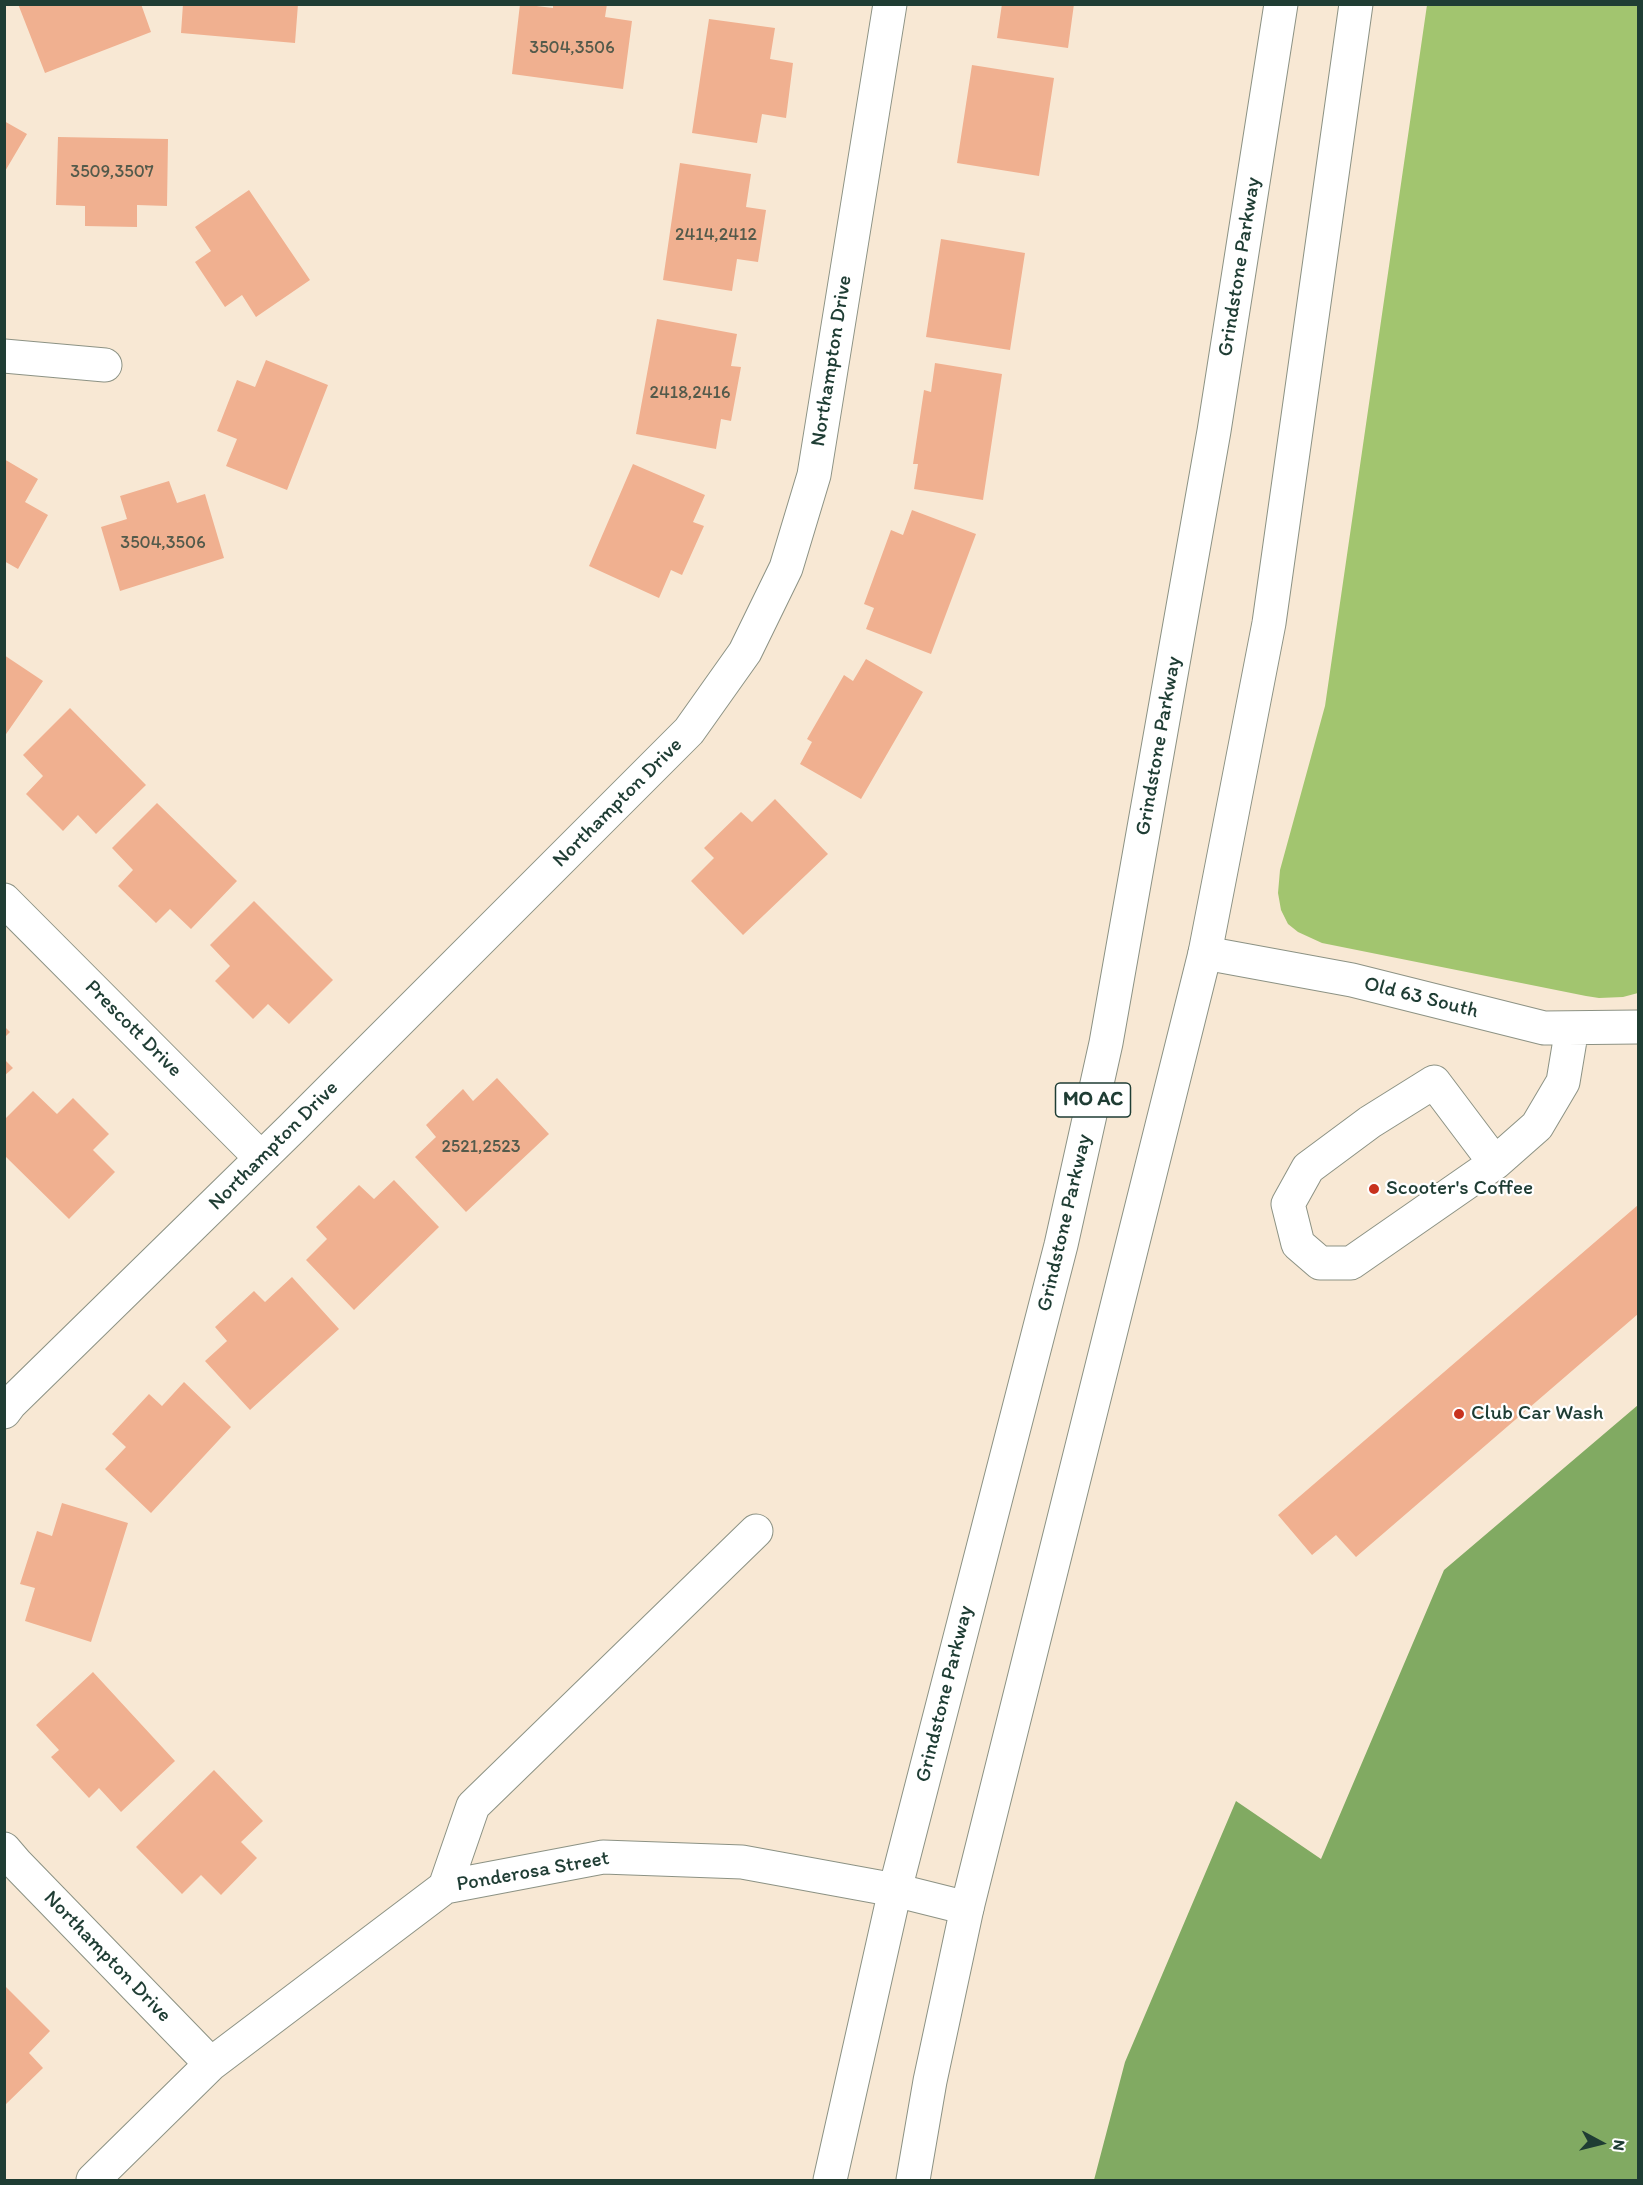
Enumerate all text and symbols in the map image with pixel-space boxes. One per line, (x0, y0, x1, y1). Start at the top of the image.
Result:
house number: 3504,3506 (529, 37, 615, 59)
house number: 3509,3507 (70, 161, 154, 183)
street label: Grindstone Parkway (1213, 176, 1267, 358)
house number: 2414,2412 (675, 224, 757, 246)
street label: Northampton Drive (806, 274, 858, 448)
house number: 2418,2416 (650, 382, 730, 404)
house number: 3504,3506 (120, 532, 206, 554)
street label: Grindstone Parkway (1131, 655, 1187, 837)
street label: Northampton Drive (548, 733, 688, 873)
street label: Old 63 South (1361, 972, 1481, 1024)
street label: Prescott Drive (79, 975, 187, 1083)
street label: Northampton Drive (204, 1076, 344, 1216)
road number: MO AC (1056, 1083, 1130, 1117)
street label: Grindstone Parkway (1032, 1132, 1098, 1314)
house number: 2521,2523 (441, 1136, 521, 1158)
place label: Scooter's Coffee (1386, 1176, 1533, 1202)
marker: Scooter's Coffee (1367, 1182, 1381, 1196)
place label: Club Car Wash (1471, 1401, 1603, 1427)
marker: Club Car Wash (1452, 1407, 1466, 1421)
street label: Grindstone Parkway (911, 1603, 979, 1785)
street label: Ponderosa Street (455, 1846, 611, 1898)
street label: Northampton Drive (38, 1886, 176, 2028)
north arrow (1571, 2113, 1631, 2173)
text: N (1609, 2139, 1629, 2152)

